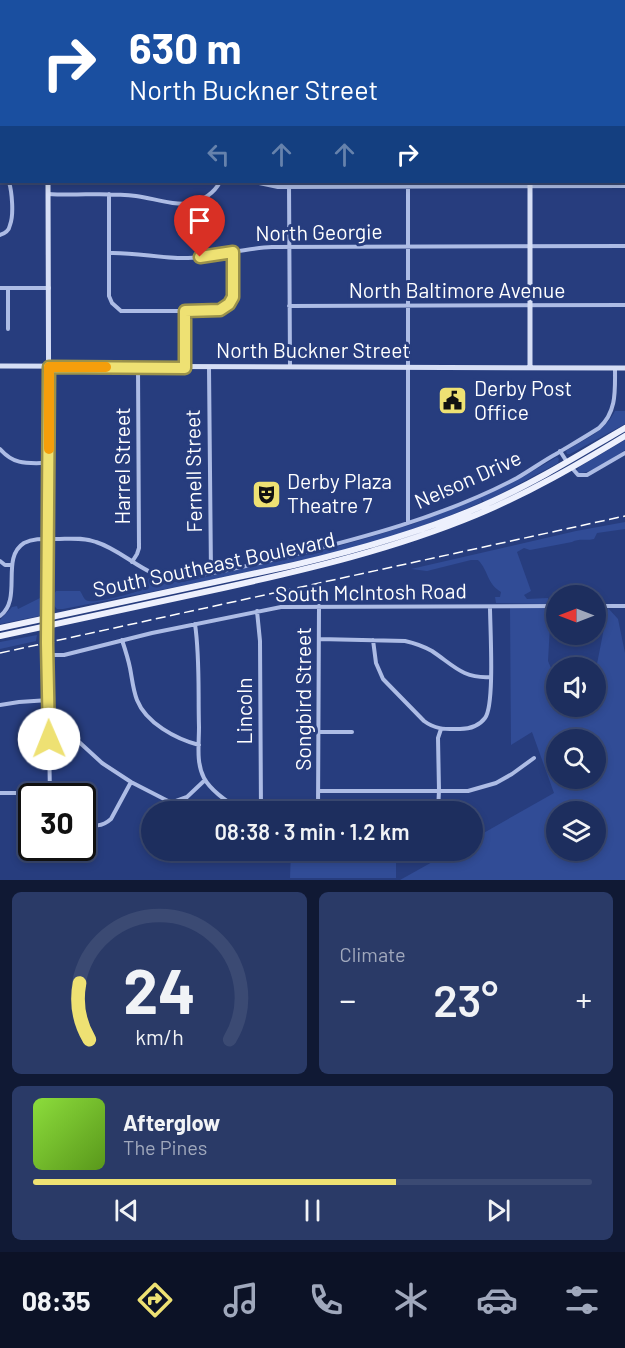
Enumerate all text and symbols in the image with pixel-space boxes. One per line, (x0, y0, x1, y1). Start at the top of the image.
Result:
text: 630 m (129, 22, 242, 72)
icon: right (30, 24, 108, 102)
text: North Buckner Street (129, 73, 378, 105)
icon: left (202, 138, 235, 171)
icon: ahead (265, 138, 298, 171)
icon: ahead (328, 138, 361, 171)
icon: right (391, 138, 424, 171)
pin (174, 195, 225, 257)
icon: arrive (183, 204, 216, 237)
street label: North Georgie (255, 218, 383, 245)
street label: North Baltimore Avenue (349, 277, 565, 302)
street label: North Buckner Street (216, 337, 410, 362)
place label: Derby Post Office (474, 375, 572, 424)
public building icon: Derby Post Office (437, 385, 469, 417)
street label: Harrel Street (109, 407, 134, 525)
street label: Fernell Street (179, 409, 206, 533)
street label: Nelson Drive (410, 444, 525, 513)
place label: Derby Plaza Theatre 7 (287, 468, 392, 517)
theatre icon: Derby Plaza Theatre 7 (250, 478, 282, 510)
street label: South Southeast Boulevard (90, 526, 337, 601)
street label: South McIntosh Road (275, 577, 467, 606)
north arrow (546, 585, 606, 645)
map controls (546, 585, 606, 861)
street label: Songbird Street (290, 627, 315, 771)
button: sound (546, 657, 606, 717)
street label: Lincoln (231, 678, 256, 744)
position arrow (17, 707, 81, 771)
button: search (546, 729, 606, 789)
speed limit sign: 30 (18, 783, 96, 861)
button: layers (546, 801, 606, 861)
text: 08:38 · 3 min · 1.2 km (215, 818, 409, 844)
text: Climate (340, 942, 406, 966)
text: 24 (123, 952, 196, 1026)
text: 23° (433, 972, 498, 1026)
text: − (340, 979, 356, 1019)
text: + (576, 979, 592, 1019)
text: km/h (135, 1024, 184, 1049)
text: Afterglow (123, 1109, 220, 1135)
text: The Pines (123, 1135, 207, 1159)
icon: previous (110, 1194, 143, 1227)
icon: pause (296, 1194, 329, 1227)
icon: next (482, 1194, 515, 1227)
icon: directions (134, 1279, 176, 1321)
icon: music (220, 1279, 262, 1321)
icon: phone (305, 1279, 347, 1321)
icon: climate (390, 1279, 432, 1321)
icon: car (476, 1279, 518, 1321)
icon: filters (561, 1279, 603, 1321)
text: 08:35 (22, 1284, 91, 1316)

